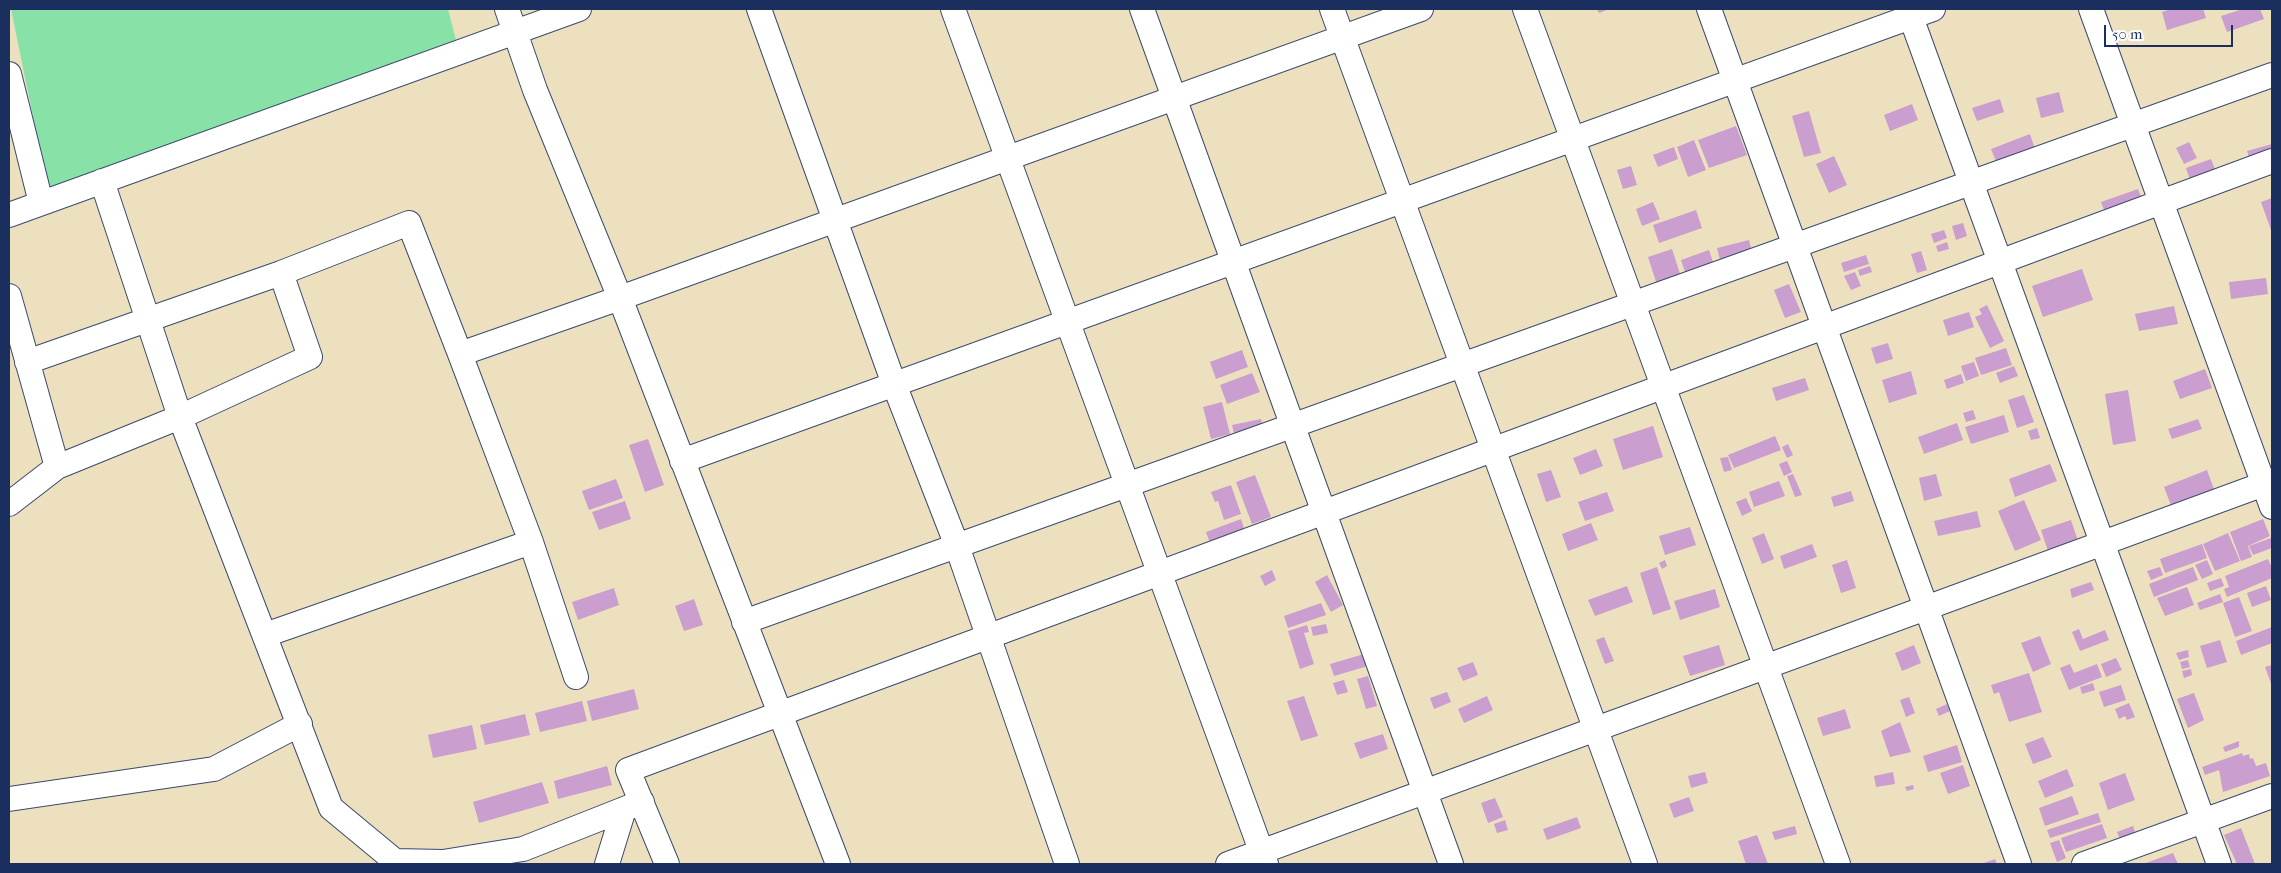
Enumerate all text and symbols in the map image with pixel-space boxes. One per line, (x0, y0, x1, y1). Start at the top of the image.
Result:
scale bar (2106, 15, 2235, 47)
text: 50 m (2112, 25, 2142, 43)

